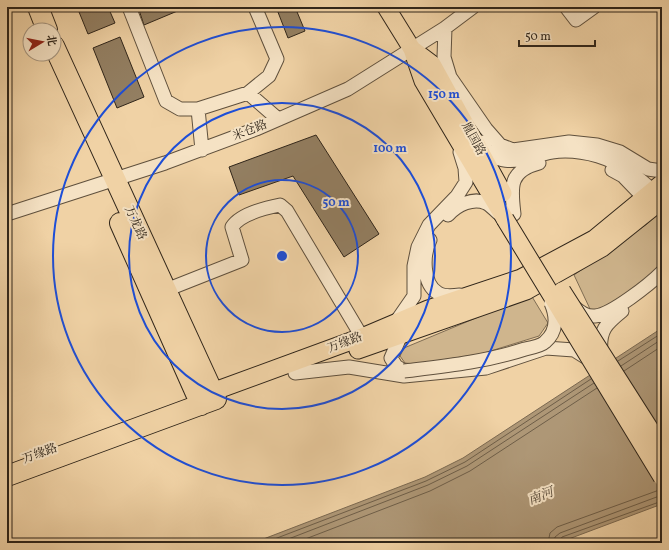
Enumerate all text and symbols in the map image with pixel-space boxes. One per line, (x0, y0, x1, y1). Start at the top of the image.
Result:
north arrow (22, 22, 62, 62)
scale bar (519, 22, 595, 48)
text: 50 m (525, 29, 551, 45)
text: 北 (42, 34, 59, 47)
text: 150 m (428, 87, 460, 103)
street label: 米仓路 (230, 117, 270, 145)
street label: 胤国路 (457, 119, 489, 159)
text: 100 m (373, 141, 407, 157)
text: 50 m (322, 195, 350, 211)
street label: 万龙路 (120, 203, 150, 243)
centre of rings (275, 249, 289, 263)
street label: 万缘路 (325, 329, 365, 357)
street label: 万缘路 (20, 440, 60, 468)
water label: 南河 (526, 483, 558, 510)

